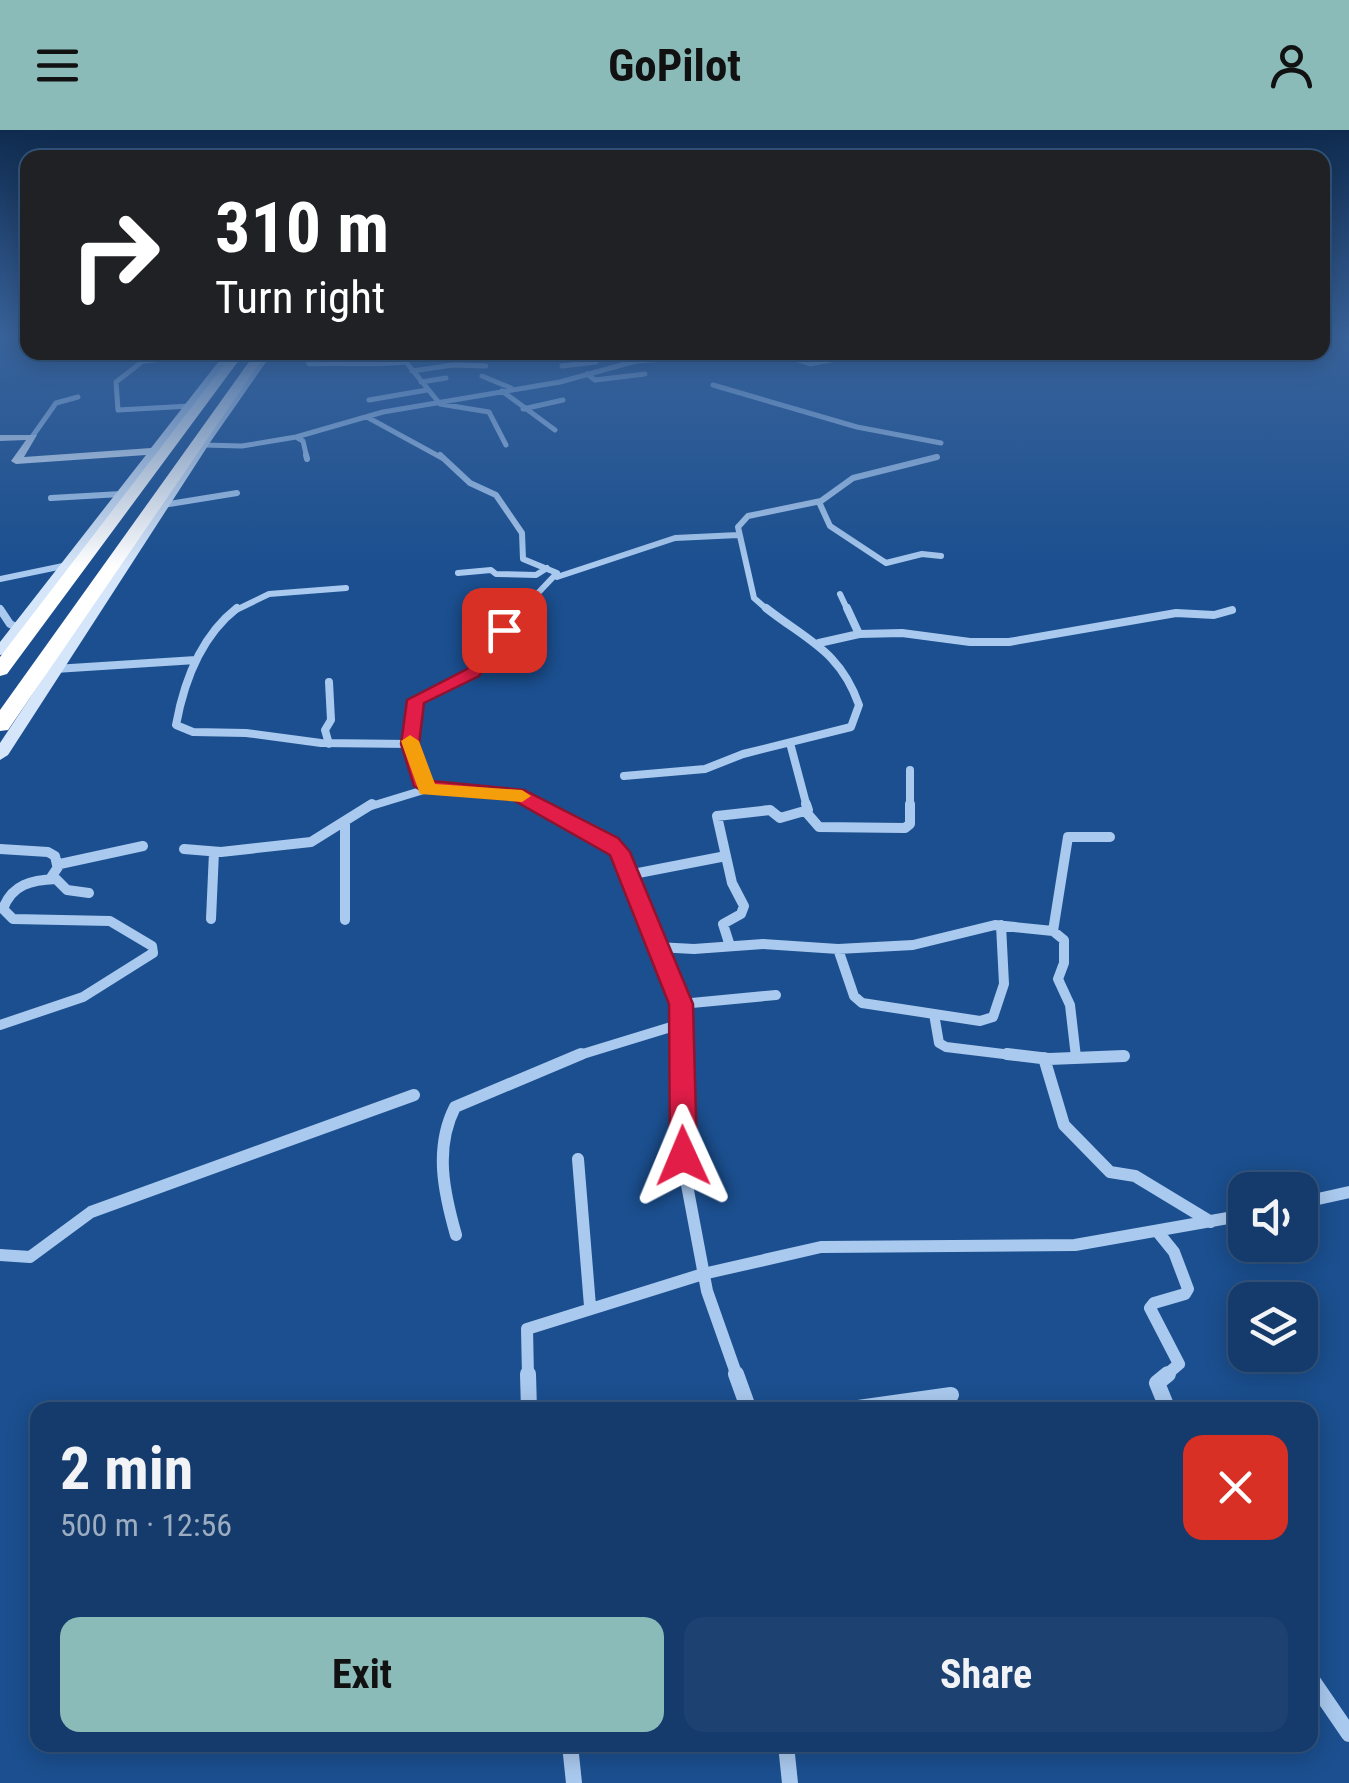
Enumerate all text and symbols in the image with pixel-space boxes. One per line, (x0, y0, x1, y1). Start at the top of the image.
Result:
icon: menu (30, 38, 85, 93)
icon: person (1264, 38, 1319, 93)
text: GoPilot (608, 39, 741, 92)
text: 310 m (215, 187, 389, 269)
icon: right (50, 190, 180, 320)
text: Turn right (215, 271, 385, 324)
pin (462, 588, 547, 673)
icon: arrive (477, 603, 532, 658)
position arrow (631, 1104, 735, 1208)
map controls (1228, 1172, 1318, 1372)
button: sound (1228, 1172, 1318, 1262)
button: layers (1228, 1282, 1318, 1372)
text: 2 min (60, 1433, 193, 1504)
button: close (1183, 1435, 1288, 1540)
text: 500 m · 12:56 (60, 1506, 232, 1544)
button: Exit (60, 1617, 664, 1732)
button: Share (684, 1617, 1288, 1732)

